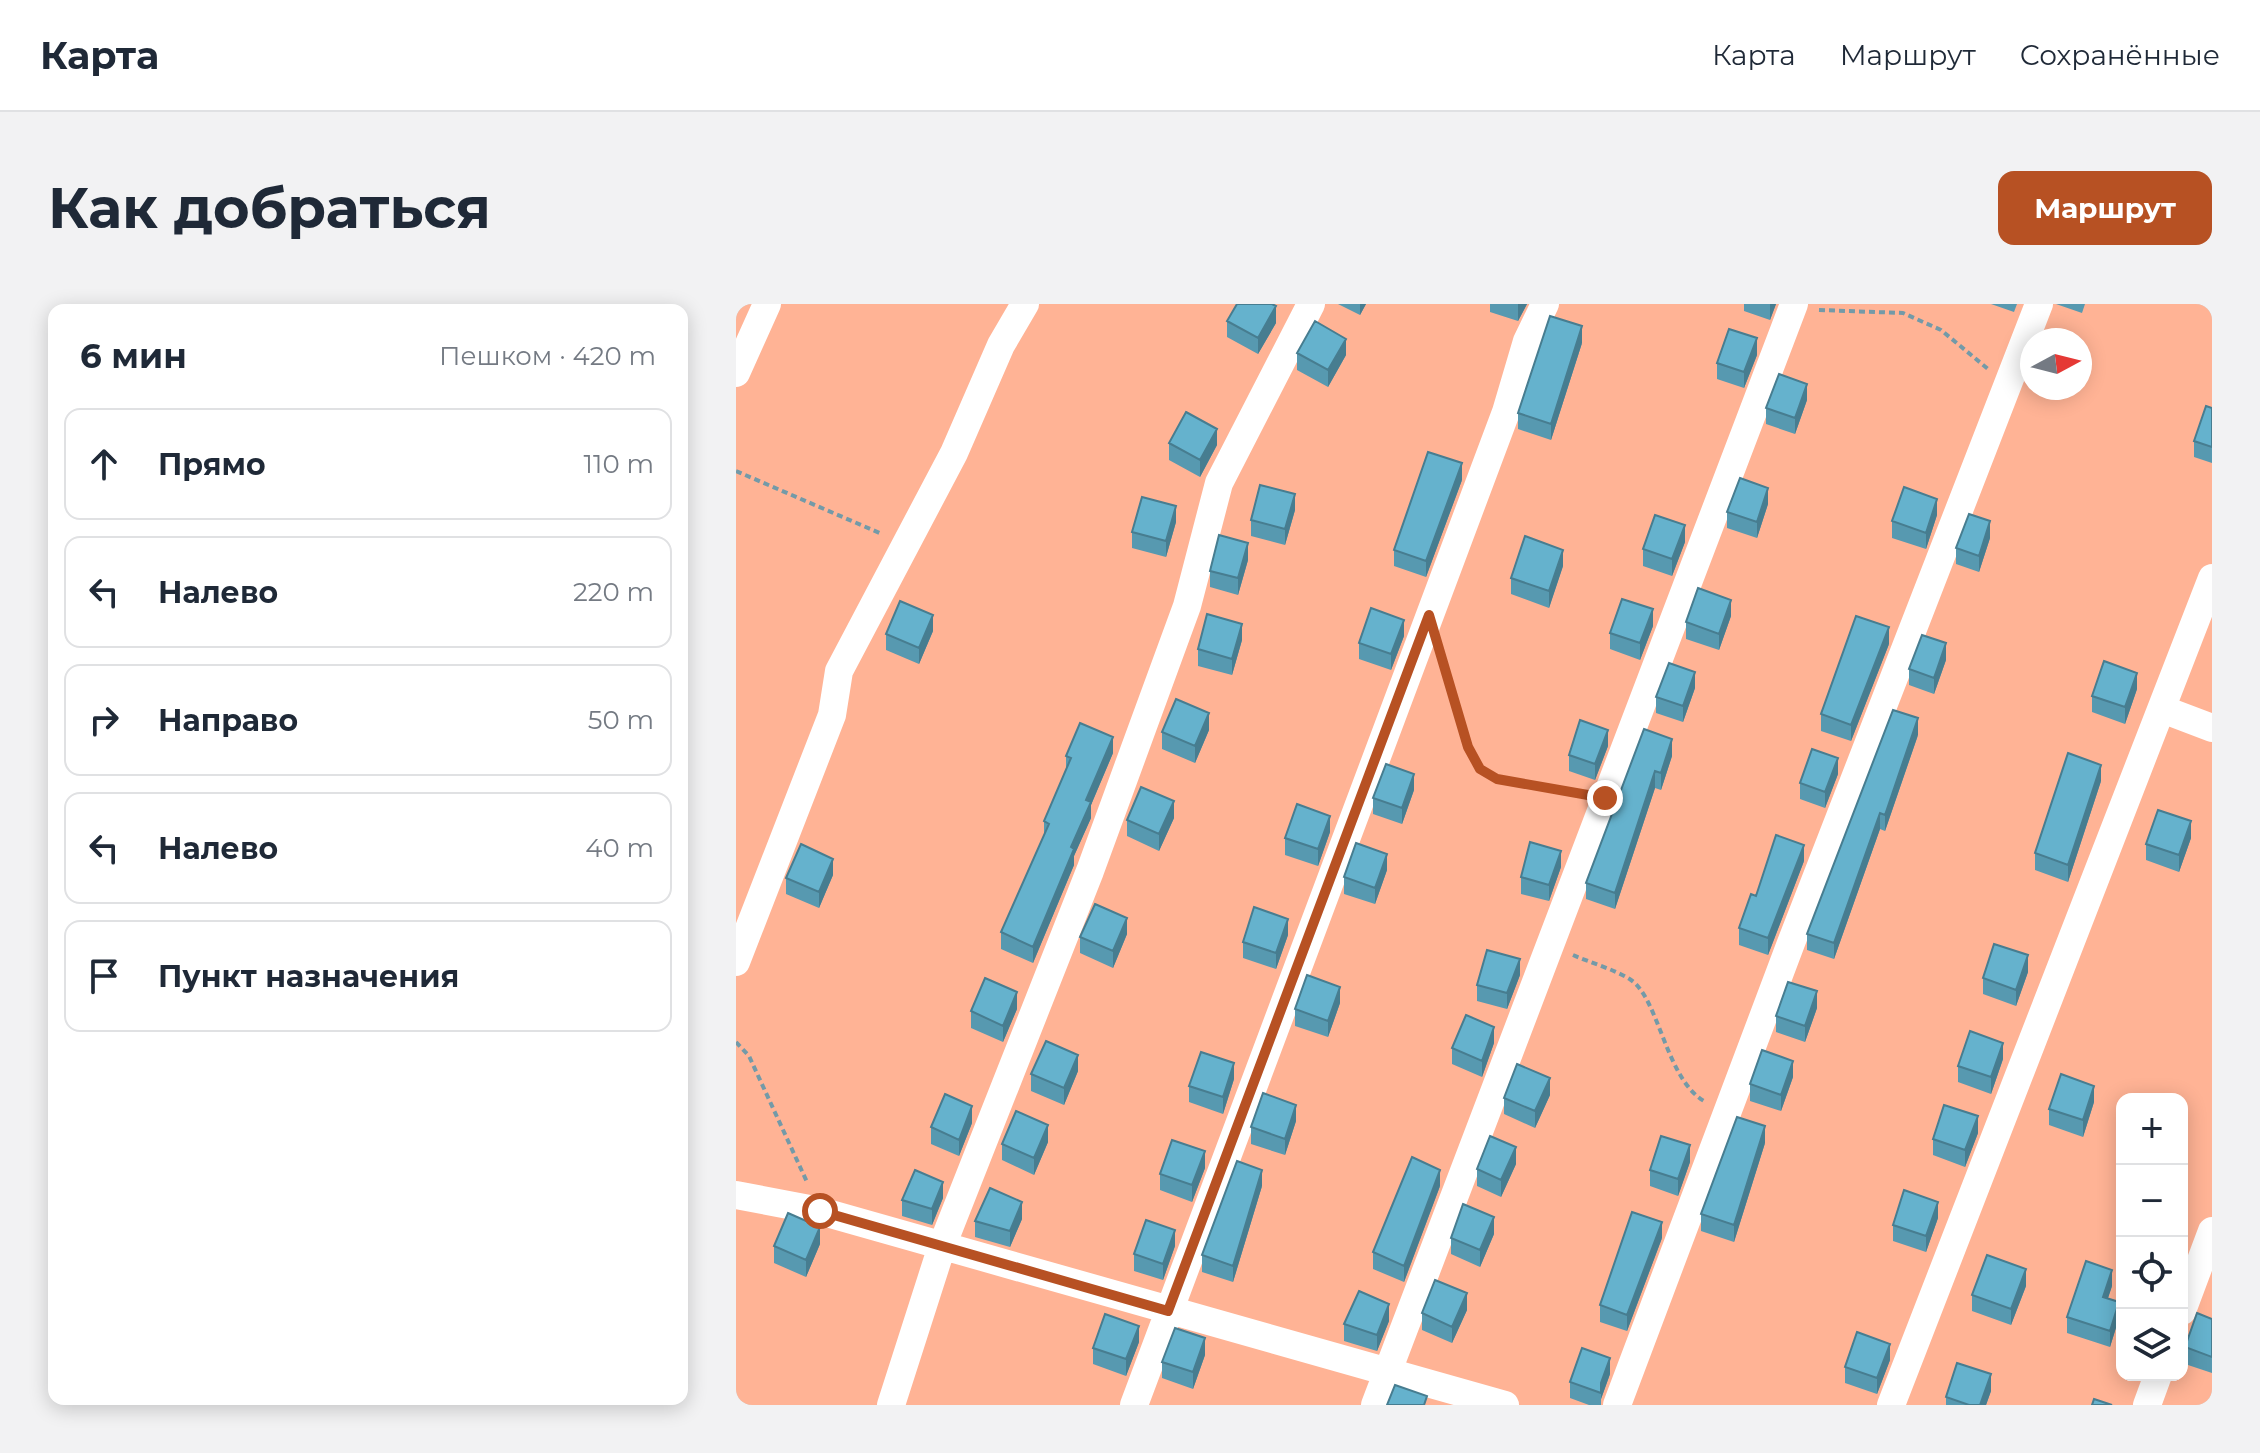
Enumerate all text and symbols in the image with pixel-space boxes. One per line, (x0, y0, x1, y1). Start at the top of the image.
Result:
text: Карта (40, 32, 159, 79)
text: Карта (1712, 38, 1796, 72)
text: Маршрут (1840, 38, 1976, 72)
text: Сохранённые (2020, 38, 2220, 72)
button: Маршрут (1998, 171, 2212, 245)
text: Как добраться (48, 174, 491, 242)
north arrow (2020, 328, 2092, 400)
text: 6 мин (80, 335, 187, 377)
text: Пешком · 420 m (439, 340, 656, 372)
icon: ahead (82, 442, 126, 486)
text: Прямо (158, 446, 266, 483)
text: 110 m (584, 448, 654, 480)
icon: left (82, 570, 126, 614)
text: Налево (158, 574, 278, 611)
text: 220 m (573, 576, 654, 608)
icon: right (82, 698, 126, 742)
text: Направо (158, 702, 298, 739)
text: 50 m (588, 704, 654, 736)
route end (1587, 780, 1623, 816)
icon: left (82, 826, 126, 870)
text: Налево (158, 830, 278, 867)
text: 40 m (585, 832, 654, 864)
icon: arrive (82, 954, 126, 998)
text: Пункт назначения (158, 958, 459, 995)
map controls (2116, 1093, 2188, 1381)
button: + (2116, 1093, 2188, 1165)
button: − (2116, 1165, 2188, 1237)
route start (802, 1193, 838, 1229)
button: locate (2116, 1237, 2188, 1309)
button: layers (2116, 1309, 2188, 1381)

